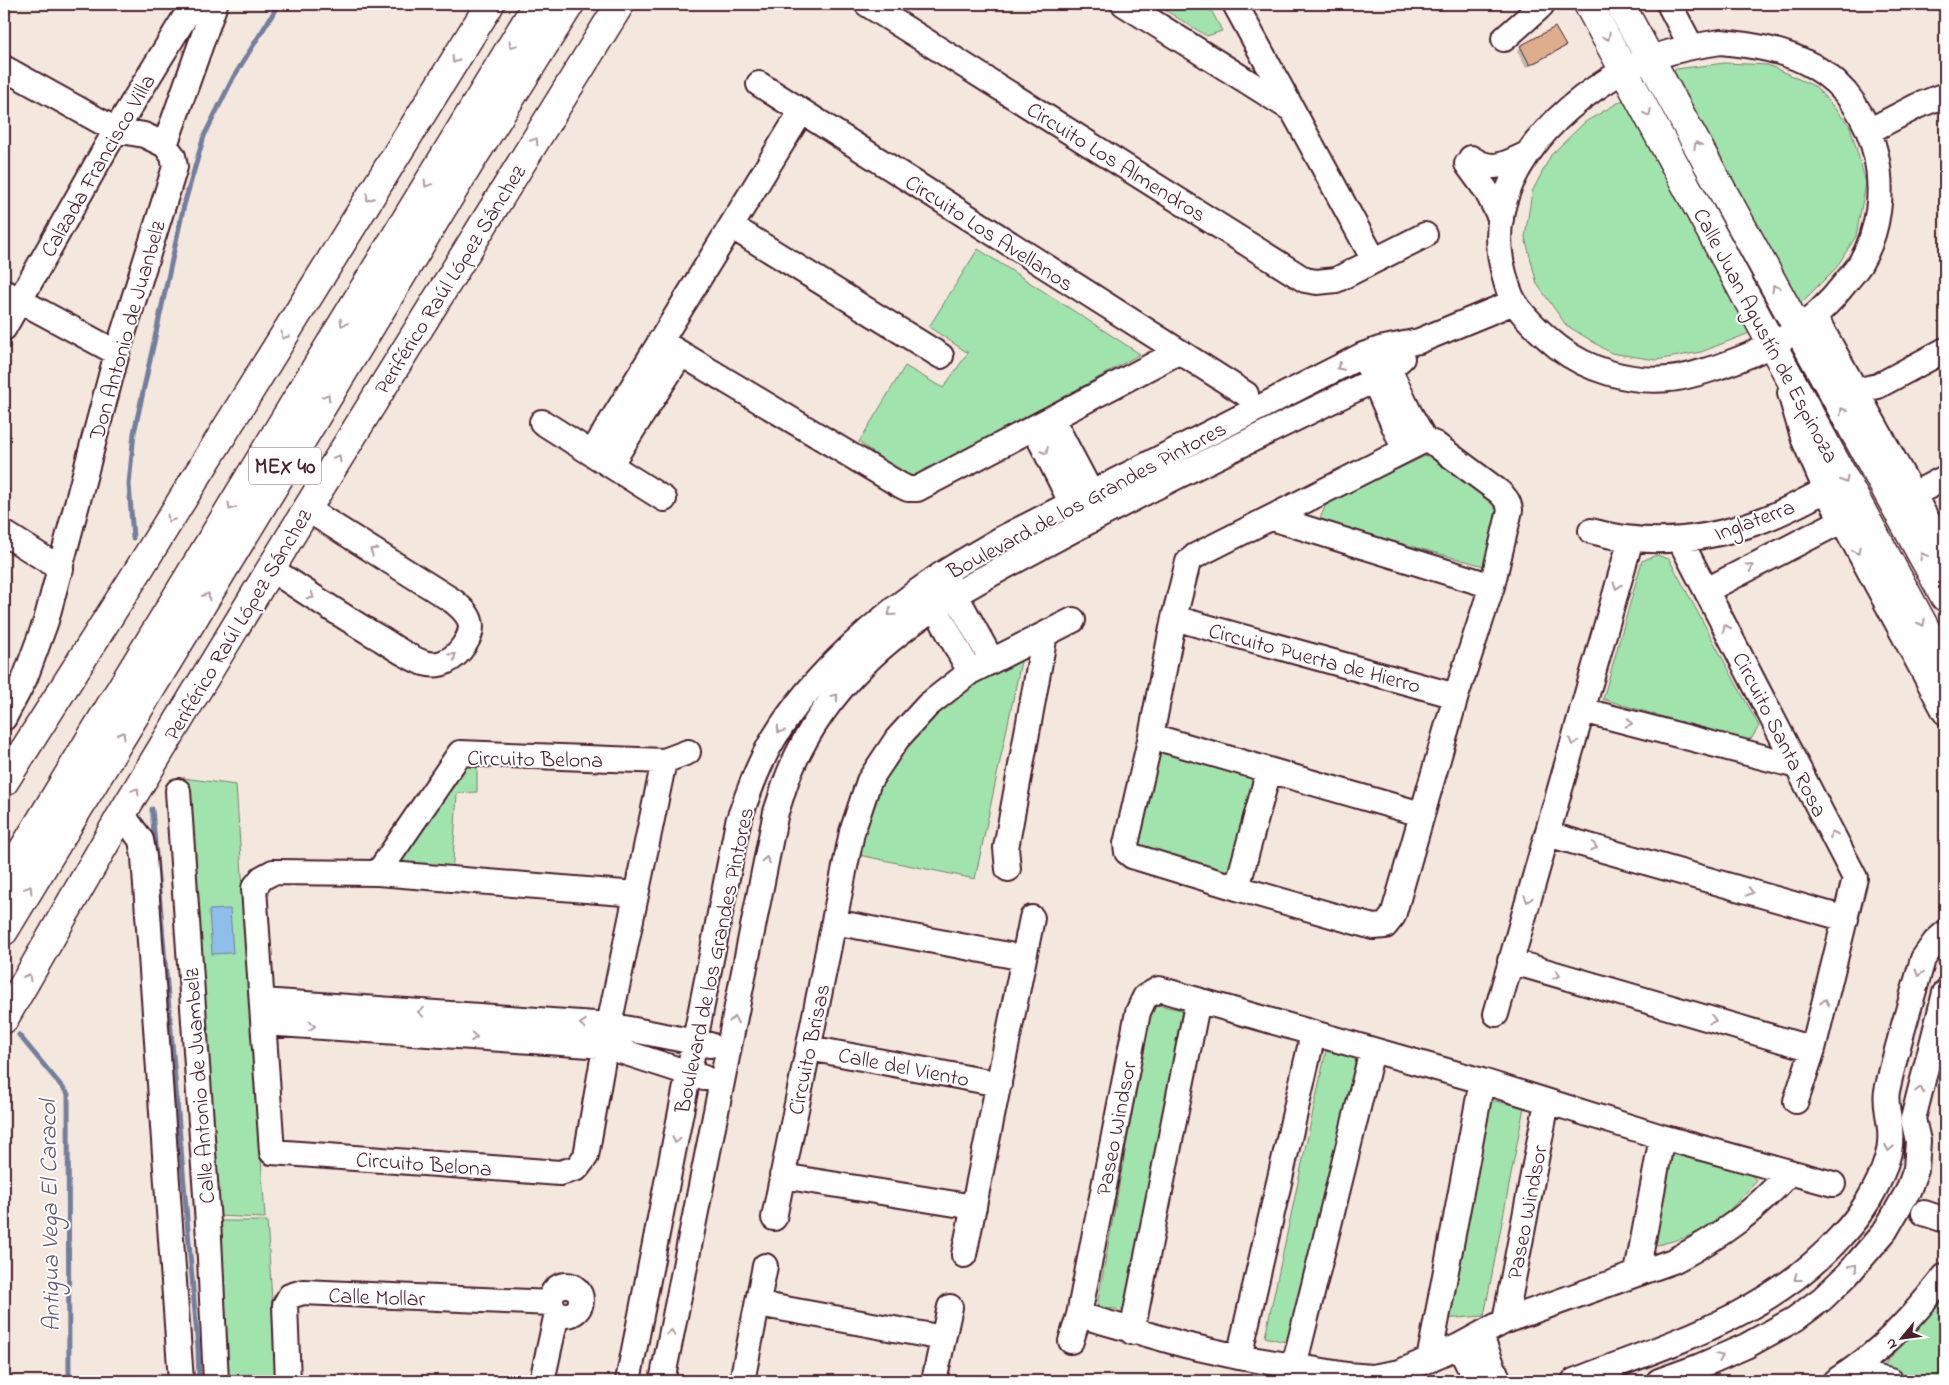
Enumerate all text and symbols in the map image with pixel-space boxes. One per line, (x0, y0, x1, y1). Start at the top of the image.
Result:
one-way arrow (1601, 32, 1611, 41)
one-way arrow (508, 40, 518, 49)
one-way arrow (452, 54, 461, 64)
street label: Calzada Francisco Villa (34, 69, 165, 264)
street label: Circuito Los Almendros (1019, 95, 1211, 232)
one-way arrow (1642, 108, 1652, 117)
one-way arrow (529, 138, 538, 147)
one-way arrow (1693, 141, 1703, 150)
street label: Periférico Raúl López Sánchez (368, 159, 536, 402)
street label: Circuito Los Avellanos (898, 168, 1079, 301)
one-way arrow (424, 179, 434, 188)
one-way arrow (366, 193, 376, 202)
street label: Calle Juan Agustín de Espinoza (1683, 203, 1845, 470)
street label: Don Antonio de Juanbelz (82, 217, 176, 445)
one-way arrow (1771, 284, 1781, 293)
one-way arrow (339, 318, 349, 327)
one-way arrow (280, 331, 290, 340)
one-way arrow (1336, 361, 1345, 371)
one-way arrow (321, 394, 331, 403)
one-way arrow (1839, 407, 1849, 416)
street label: Boulevard de los Grandes Pintores (941, 414, 1233, 590)
one-way arrow (1039, 446, 1049, 455)
road number: MEX 40 (249, 448, 321, 484)
one-way arrow (332, 454, 342, 463)
one-way arrow (1839, 475, 1849, 484)
street label: Inglaterra (1710, 493, 1800, 552)
one-way arrow (228, 501, 237, 510)
street label: Periférico Raúl López Sánchez (157, 503, 322, 748)
one-way arrow (167, 513, 177, 522)
one-way arrow (1851, 546, 1861, 555)
one-way arrow (370, 548, 379, 557)
one-way arrow (1919, 552, 1929, 561)
one-way arrow (1745, 563, 1754, 573)
one-way arrow (1613, 582, 1623, 590)
one-way arrow (306, 590, 315, 599)
one-way arrow (200, 593, 210, 602)
one-way arrow (888, 607, 897, 616)
street label: Circuito Puerta de Hierro (1205, 616, 1424, 704)
one-way arrow (1916, 618, 1926, 627)
one-way arrow (1722, 624, 1732, 633)
street label: Circuito Santa Rosa (1723, 647, 1834, 824)
one-way arrow (447, 653, 456, 662)
one-way arrow (830, 694, 838, 703)
one-way arrow (1625, 717, 1633, 727)
one-way arrow (776, 725, 786, 734)
one-way arrow (116, 732, 126, 741)
one-way arrow (1568, 738, 1578, 746)
street label: Circuito Belona (467, 744, 603, 778)
one-way arrow (130, 788, 140, 797)
street label: Boulevard de los Grandes Pintores (668, 805, 764, 1118)
one-way arrow (1829, 831, 1839, 840)
one-way arrow (1589, 841, 1598, 852)
one-way arrow (760, 856, 771, 865)
one-way arrow (23, 885, 32, 894)
one-way arrow (1745, 886, 1754, 896)
one-way arrow (1524, 894, 1534, 902)
street label: Calle Antonio de Juambelz (177, 966, 225, 1205)
one-way arrow (1915, 968, 1925, 977)
one-way arrow (1553, 969, 1562, 980)
one-way arrow (22, 973, 32, 982)
street label: Circuito Brisas (781, 981, 840, 1118)
one-way arrow (1819, 997, 1830, 1006)
one-way arrow (416, 1007, 424, 1018)
one-way arrow (728, 1015, 738, 1024)
one-way arrow (1709, 1015, 1717, 1025)
one-way arrow (578, 1018, 586, 1029)
one-way arrow (308, 1021, 316, 1032)
one-way arrow (471, 1032, 479, 1043)
street label: Calle del Viento (835, 1041, 972, 1097)
street label: Paseo Windsor (1089, 1059, 1147, 1198)
one-way arrow (1915, 1087, 1925, 1095)
water label: Antigua Vega El Caracol (32, 1097, 71, 1332)
one-way arrow (672, 1135, 682, 1144)
street label: Paseo Windsor (1500, 1143, 1558, 1282)
one-way arrow (1884, 1144, 1894, 1152)
street label: Circuito Belona (355, 1145, 493, 1187)
one-way arrow (1848, 1264, 1856, 1273)
one-way arrow (1793, 1272, 1803, 1281)
street label: Calle Mollar (328, 1281, 426, 1317)
north arrow (1876, 1312, 1926, 1362)
one-way arrow (665, 1329, 676, 1338)
text: N (1880, 1334, 1903, 1353)
one-way arrow (1715, 1353, 1724, 1364)

